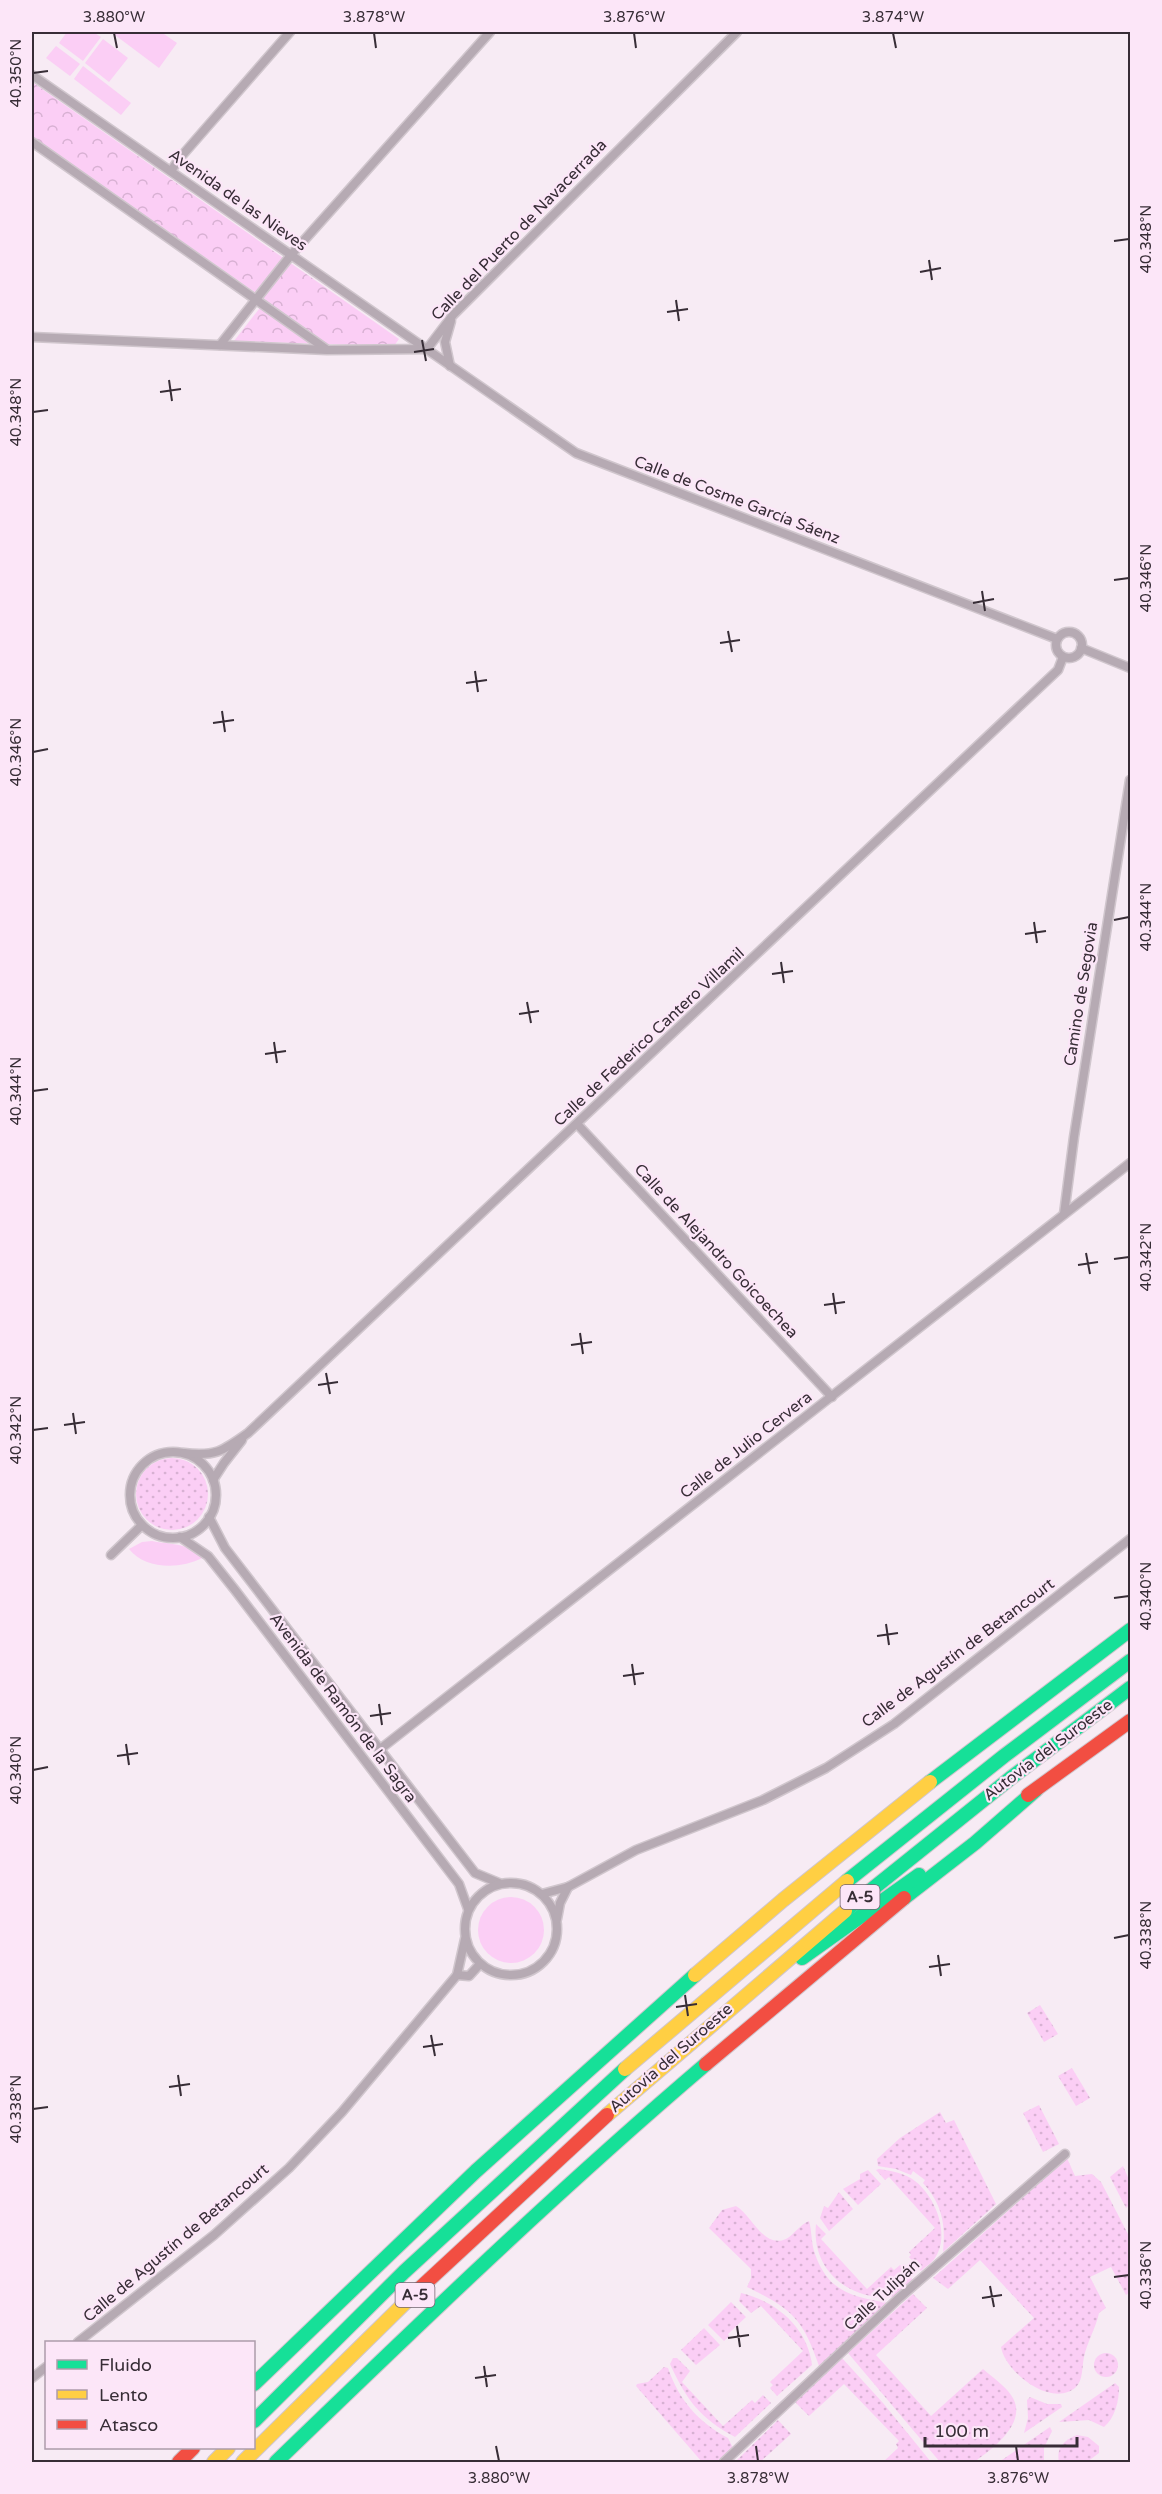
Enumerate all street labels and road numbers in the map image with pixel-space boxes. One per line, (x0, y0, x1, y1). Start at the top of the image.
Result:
street label: Calle del Puerto de Navacerrada (427, 135, 611, 325)
street label: Avenida de las Nieves (165, 145, 311, 255)
street label: Calle de Cosme García Sáenz (631, 451, 843, 549)
street label: Camino de Segovia (1060, 920, 1102, 1068)
street label: Calle de Federico Cantero Villamil (550, 943, 748, 1131)
street label: Calle de Alejandro Goicoechea (630, 1160, 802, 1342)
street label: Calle de Julio Cervera (676, 1387, 816, 1503)
street label: Calle de Agustín de Betancourt (858, 1574, 1058, 1732)
street label: Avenida de Ramón de la Sagra (265, 1609, 421, 1807)
street label: Autovía del Suroeste (979, 1695, 1117, 1805)
road number: A-5 (840, 1885, 880, 1909)
street label: Autovía del Suroeste (605, 1999, 737, 2117)
street label: Calle de Agustín de Betancourt (79, 2159, 273, 2327)
street label: Calle Tulipán (840, 2255, 924, 2335)
road number: A-5 (396, 2283, 434, 2307)

